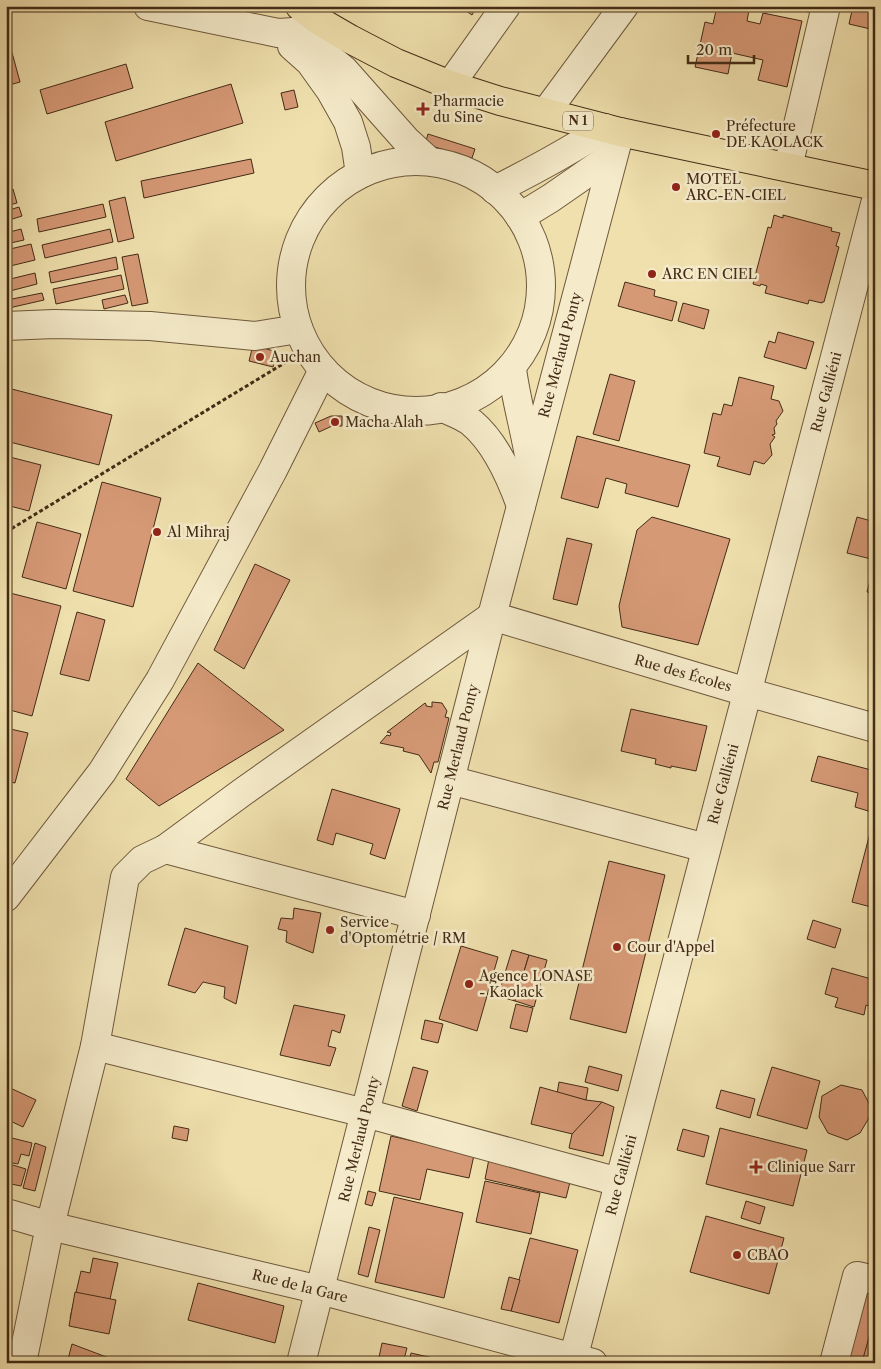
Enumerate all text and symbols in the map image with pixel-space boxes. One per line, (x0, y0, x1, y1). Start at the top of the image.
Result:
scale bar (688, 32, 755, 64)
text: 20 m (696, 40, 732, 59)
place label: Pharmacie du Sine (433, 92, 504, 126)
marker: Pharmacie du Sine (417, 103, 429, 115)
road number: N 1 (563, 112, 593, 130)
place label: Préfecture DE KAOLACK (726, 117, 825, 151)
marker: Préfecture DE KAOLACK (710, 128, 722, 140)
place label: MOTEL ARC-EN-CIEL (685, 170, 786, 204)
marker: MOTEL ARC-EN-CIEL (670, 181, 682, 193)
place label: ARC EN CIEL (661, 265, 757, 283)
marker: ARC EN CIEL (646, 268, 658, 280)
street label: Rue Merlaud Ponty (535, 290, 585, 420)
place label: Auchan (269, 348, 321, 366)
street label: Rue Galliéni (807, 350, 845, 434)
marker: Auchan (254, 351, 266, 363)
place label: Macha Alah (345, 413, 424, 431)
marker: Macha Alah (329, 416, 341, 428)
place label: Al Mihraj (166, 523, 230, 541)
marker: Al Mihraj (151, 526, 163, 538)
street label: Rue des Écoles (632, 651, 734, 695)
street label: Rue Merlaud Ponty (434, 682, 482, 812)
street label: Rue Galliéni (704, 742, 742, 826)
place label: Service d'Optométrie / RM (340, 913, 466, 947)
marker: Service d'Optométrie / RM (324, 924, 336, 936)
place label: Cour d'Appel (627, 938, 715, 956)
marker: Cour d'Appel (611, 941, 623, 953)
place label: Agence LONASE - Kaolack (478, 967, 593, 1001)
marker: Agence LONASE - Kaolack (463, 978, 475, 990)
street label: Rue Merlaud Ponty (335, 1074, 383, 1204)
street label: Rue Galliéni (602, 1133, 640, 1217)
place label: Clinique Sarr (767, 1158, 855, 1176)
marker: Clinique Sarr (749, 1160, 763, 1174)
place label: CBAO (747, 1246, 789, 1264)
marker: CBAO (731, 1249, 743, 1261)
street label: Rue de la Gare (250, 1265, 350, 1307)

